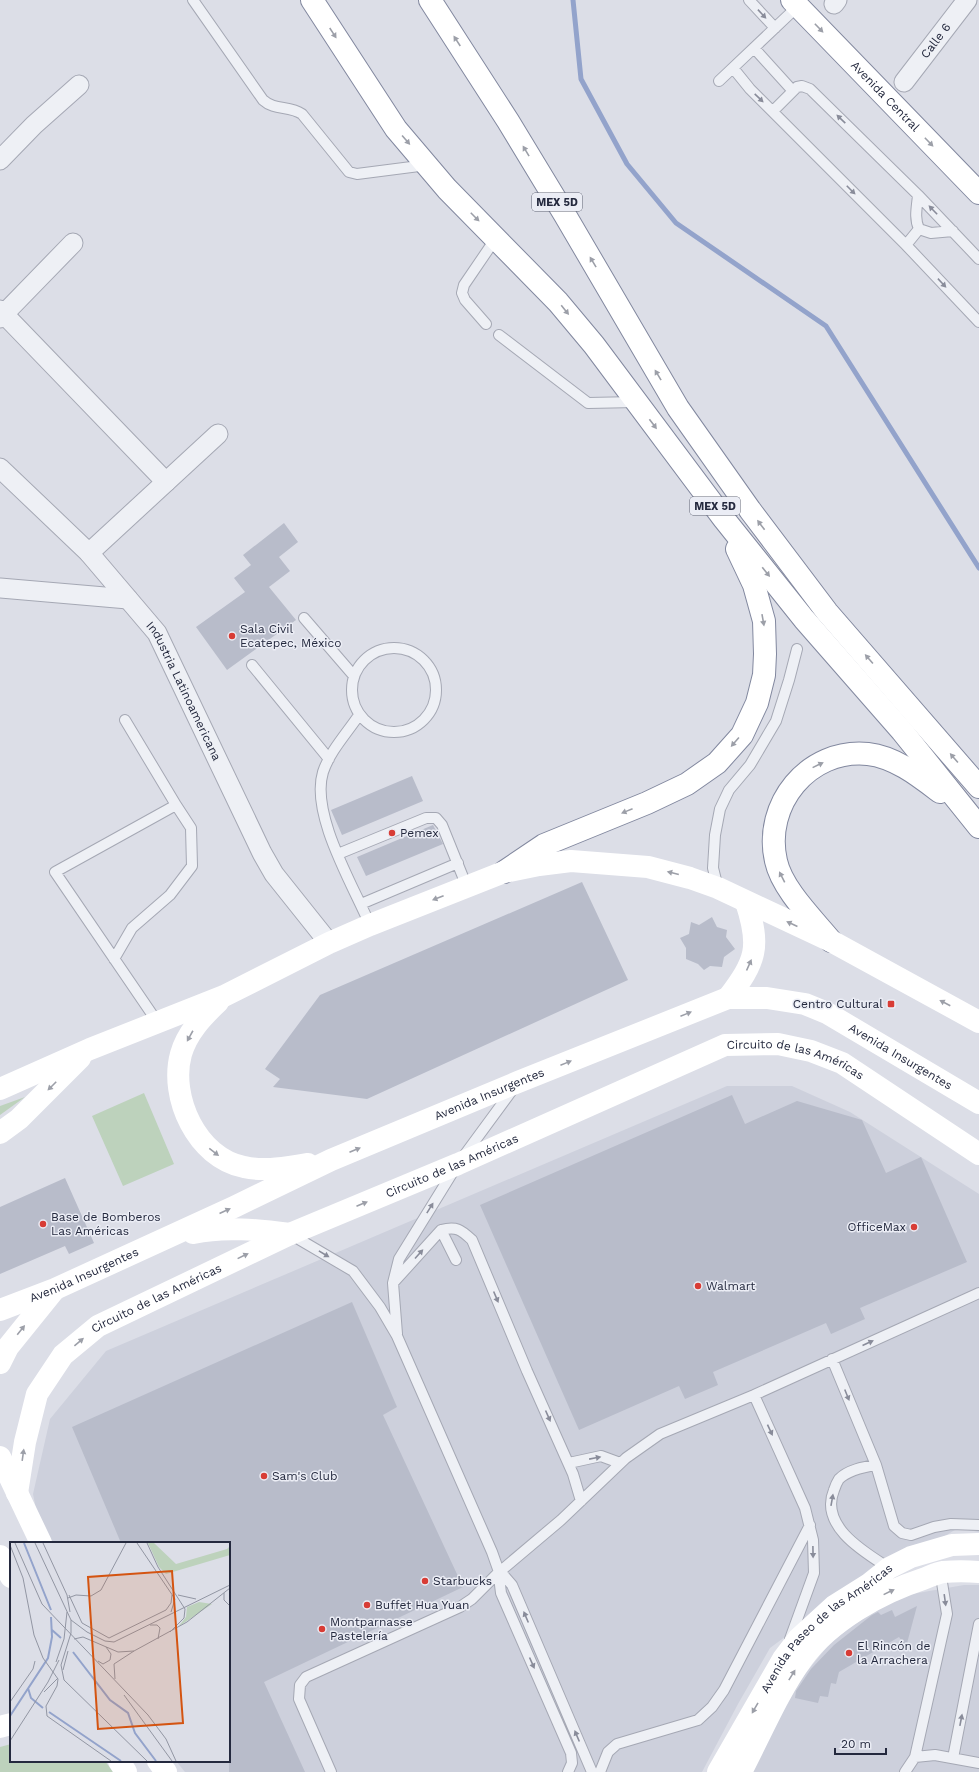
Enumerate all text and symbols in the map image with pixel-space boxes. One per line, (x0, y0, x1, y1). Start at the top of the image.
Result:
one-way arrow (758, 9, 767, 19)
street label: Calle 6 (918, 20, 954, 61)
one-way arrow (814, 23, 824, 33)
one-way arrow (329, 28, 337, 38)
one-way arrow (453, 35, 460, 47)
street label: Avenida Central (848, 58, 923, 134)
one-way arrow (754, 93, 764, 103)
one-way arrow (836, 114, 846, 124)
one-way arrow (401, 135, 410, 146)
one-way arrow (924, 137, 933, 146)
one-way arrow (522, 146, 530, 156)
one-way arrow (846, 185, 856, 194)
road number: MEX 5D (532, 193, 582, 211)
one-way arrow (928, 205, 938, 215)
one-way arrow (470, 212, 480, 222)
one-way arrow (590, 256, 597, 268)
one-way arrow (937, 278, 947, 288)
one-way arrow (561, 305, 570, 315)
one-way arrow (654, 370, 662, 380)
one-way arrow (649, 419, 657, 429)
road number: MEX 5D (690, 497, 740, 515)
one-way arrow (757, 520, 766, 531)
one-way arrow (762, 566, 771, 577)
one-way arrow (760, 613, 766, 626)
street label: Industria Latinoamericana (143, 619, 224, 763)
place label: Sala Civil Ecatepec, México (240, 622, 341, 650)
marker: Sala Civil Ecatepec, México (227, 631, 237, 641)
one-way arrow (864, 654, 873, 665)
one-way arrow (730, 737, 739, 748)
one-way arrow (949, 753, 958, 763)
one-way arrow (813, 762, 824, 768)
one-way arrow (620, 809, 632, 815)
place label: Pemex (400, 826, 439, 840)
marker: Pemex (387, 828, 397, 838)
one-way arrow (667, 870, 679, 876)
one-way arrow (779, 871, 785, 882)
one-way arrow (431, 896, 443, 902)
one-way arrow (787, 921, 798, 927)
one-way arrow (746, 960, 752, 971)
place label: Centro Cultural (793, 997, 883, 1011)
marker: Centro Cultural (886, 999, 896, 1009)
one-way arrow (939, 1000, 951, 1007)
one-way arrow (681, 1011, 693, 1017)
street label: Avenida Insurgentes (846, 1020, 955, 1093)
one-way arrow (186, 1030, 193, 1041)
street label: Circuito de las Américas (727, 1037, 867, 1083)
one-way arrow (560, 1059, 572, 1065)
street label: Avenida Insurgentes (432, 1065, 546, 1123)
one-way arrow (47, 1082, 57, 1091)
street label: Circuito de las Américas (383, 1131, 520, 1200)
one-way arrow (350, 1146, 362, 1152)
one-way arrow (209, 1148, 220, 1157)
one-way arrow (357, 1201, 368, 1207)
one-way arrow (426, 1202, 433, 1214)
one-way arrow (219, 1208, 231, 1214)
place label: Base de Bomberos Las Américas (51, 1210, 161, 1238)
marker: Base de Bomberos Las Américas (38, 1219, 48, 1229)
place label: OfficeMax (847, 1220, 906, 1234)
marker: OfficeMax (909, 1222, 919, 1232)
street label: Avenida Insurgentes (28, 1245, 141, 1305)
one-way arrow (415, 1249, 424, 1260)
one-way arrow (318, 1250, 330, 1257)
one-way arrow (238, 1253, 249, 1259)
street label: Circuito de las Américas (88, 1261, 224, 1336)
place label: Walmart (706, 1279, 755, 1293)
marker: Walmart (693, 1281, 703, 1291)
one-way arrow (493, 1291, 499, 1303)
one-way arrow (16, 1325, 25, 1336)
one-way arrow (73, 1337, 84, 1346)
one-way arrow (862, 1340, 873, 1346)
one-way arrow (844, 1390, 850, 1401)
one-way arrow (545, 1411, 551, 1423)
one-way arrow (767, 1425, 773, 1436)
one-way arrow (20, 1449, 26, 1461)
one-way arrow (589, 1455, 601, 1461)
place label: Sam's Club (272, 1469, 337, 1483)
marker: Sam's Club (259, 1471, 269, 1481)
one-way arrow (829, 1493, 835, 1506)
inset map (10, 1542, 230, 1762)
one-way arrow (810, 1546, 817, 1558)
street label: Avenida Paseo de las Américas (758, 1561, 895, 1696)
place label: Starbucks (433, 1574, 492, 1588)
marker: Starbucks (420, 1576, 430, 1586)
one-way arrow (883, 1589, 894, 1595)
one-way arrow (942, 1594, 948, 1606)
place label: Buffet Hua Yuan (375, 1598, 469, 1612)
marker: Buffet Hua Yuan (362, 1600, 372, 1610)
one-way arrow (522, 1610, 528, 1622)
place label: Montparnasse Pastelería (330, 1615, 413, 1643)
marker: Montparnasse Pastelería (317, 1624, 327, 1634)
place label: El Rincón de la Arrachera (857, 1639, 931, 1667)
marker: El Rincón de la Arrachera (844, 1648, 854, 1658)
one-way arrow (529, 1657, 535, 1668)
one-way arrow (788, 1669, 795, 1681)
one-way arrow (752, 1702, 759, 1714)
one-way arrow (958, 1714, 964, 1726)
one-way arrow (574, 1730, 580, 1742)
scale bar (835, 1730, 886, 1756)
text: 20 m (841, 1737, 871, 1751)

